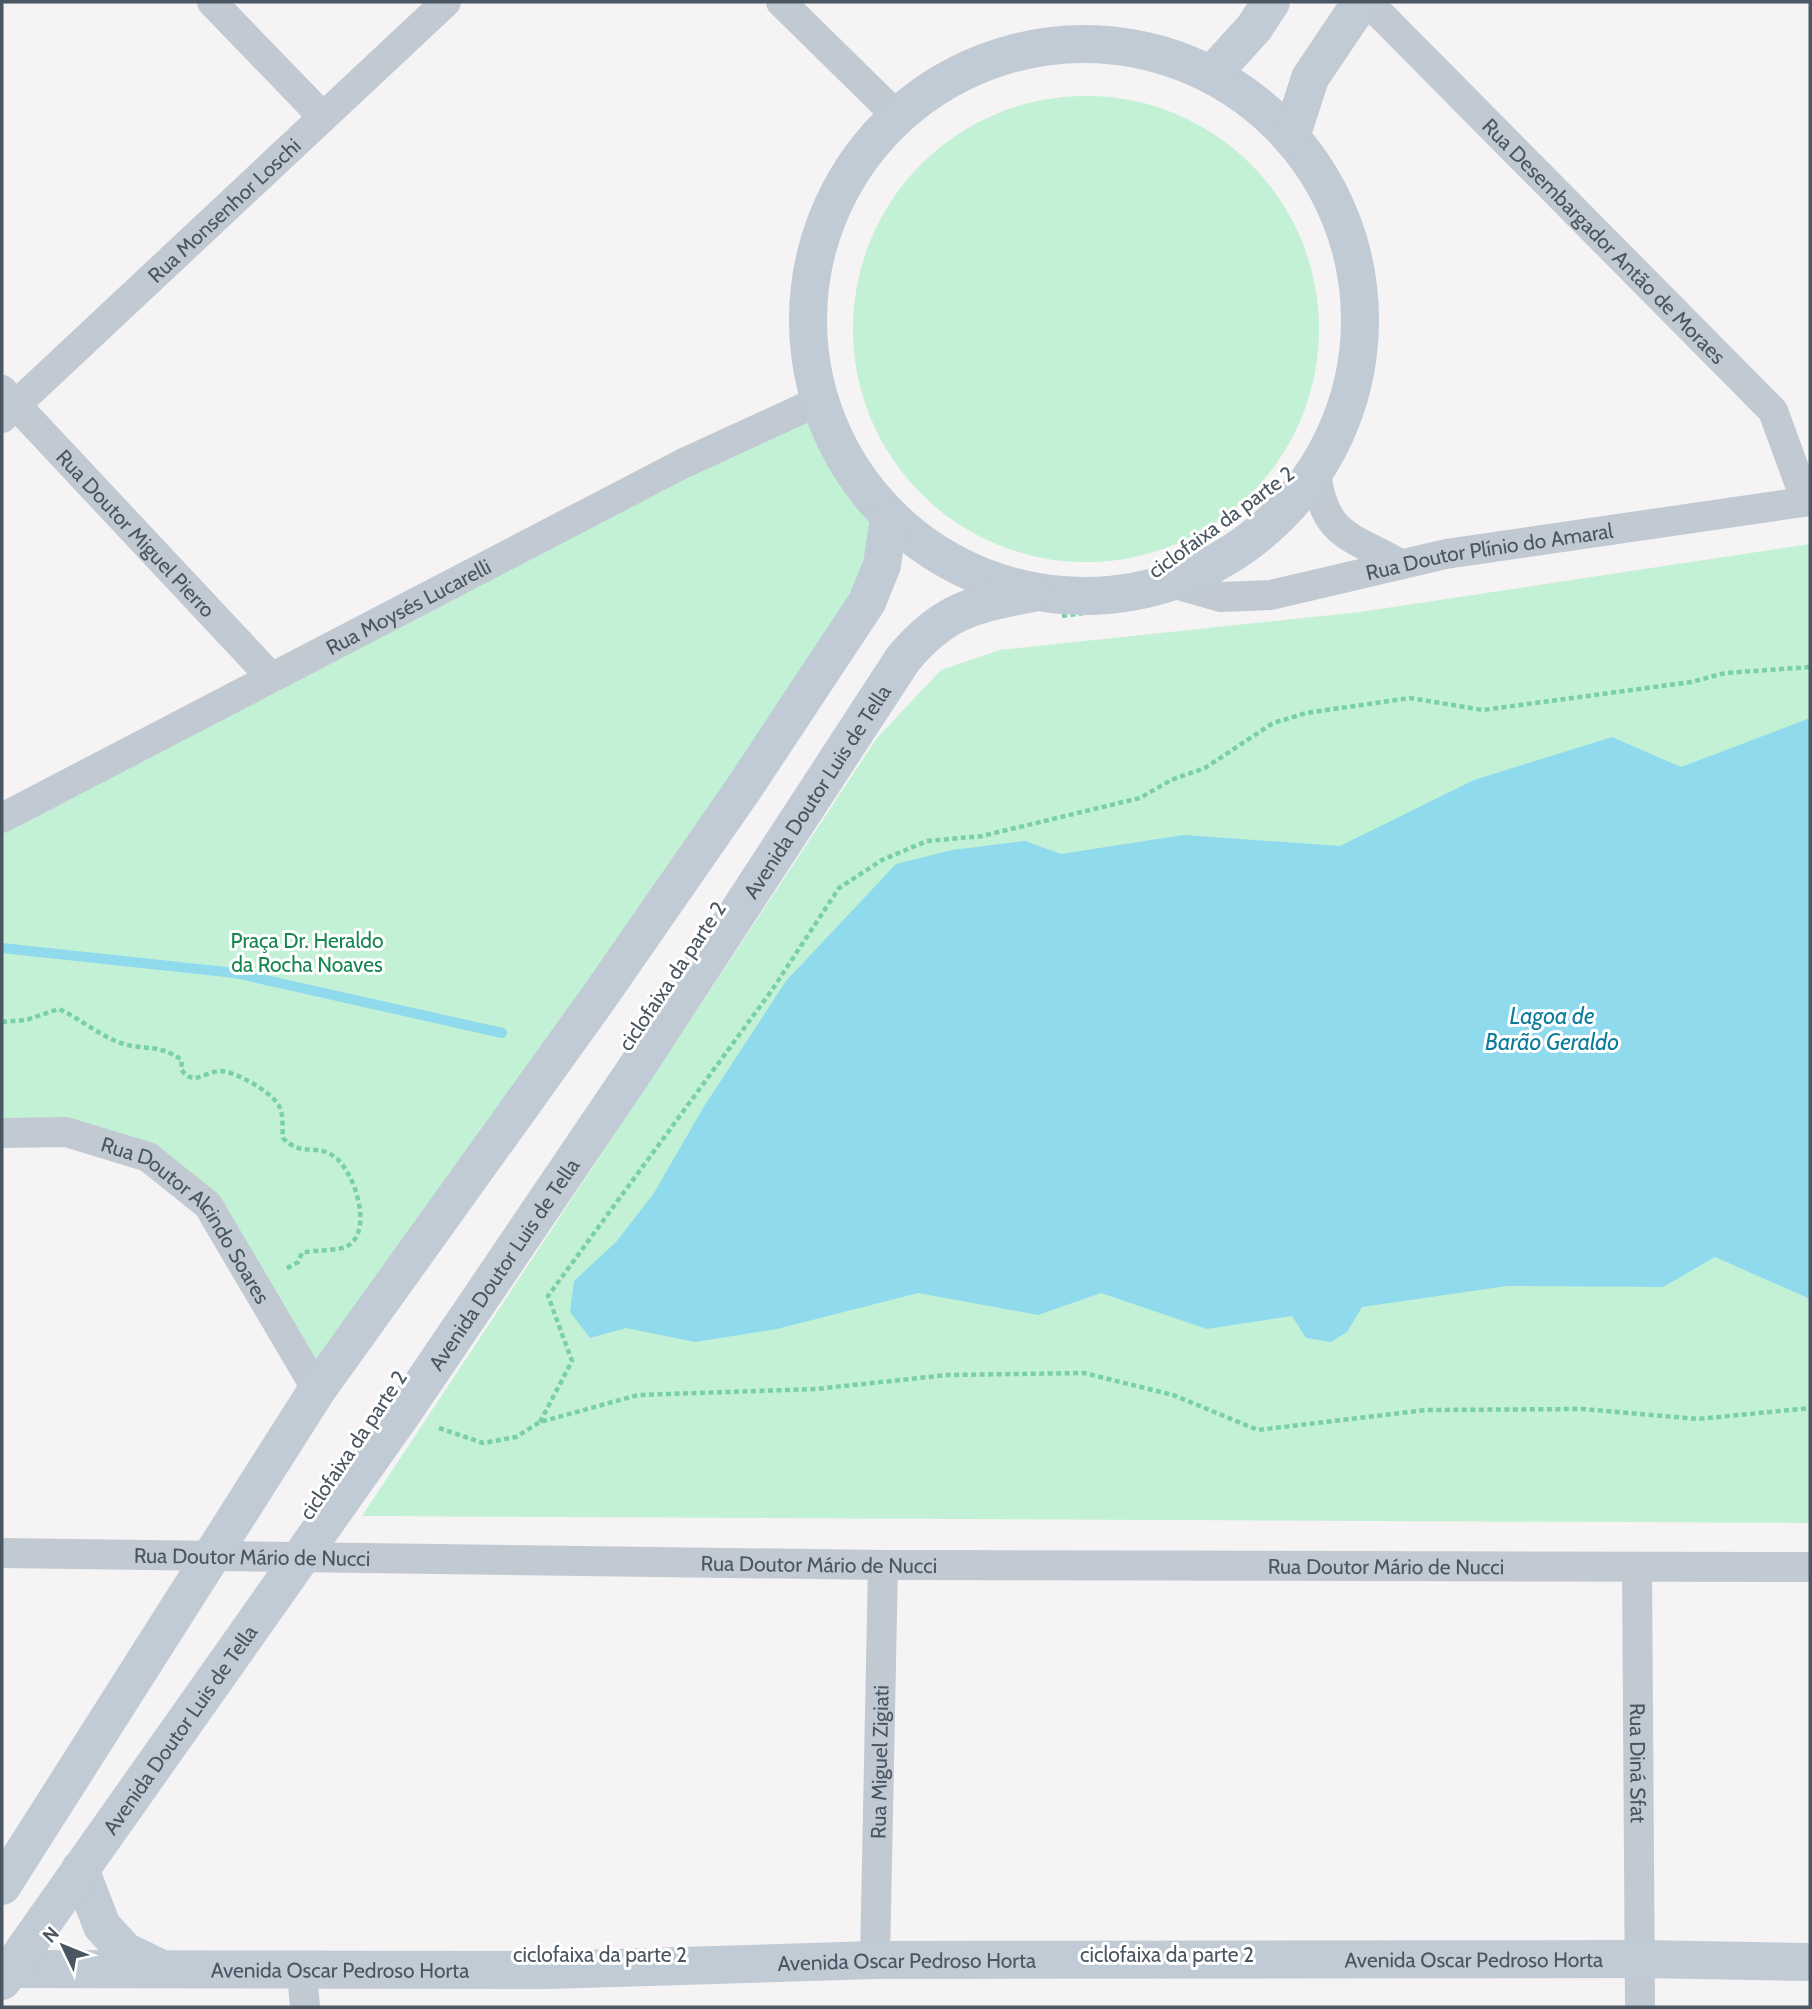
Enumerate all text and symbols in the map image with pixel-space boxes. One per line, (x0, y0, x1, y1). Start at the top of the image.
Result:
street label: Rua Desembargador Antão de Moraes (1478, 113, 1731, 369)
street label: Rua Monsenhor Loschi (142, 133, 305, 288)
street label: Rua Doutor Miguel Pierro (51, 444, 221, 622)
street label: ciclofaixa da parte 2 (1143, 461, 1299, 583)
street label: Rua Doutor Plínio do Amaral (1363, 517, 1615, 585)
street label: Rua Moysés Lucarelli (322, 553, 495, 660)
street label: Avenida Doutor Luis de Tella (738, 680, 896, 903)
street label: ciclofaixa da parte 2 (613, 897, 731, 1055)
park label: Praça Dr. Heraldo da Rocha Noaves (231, 928, 383, 977)
water label: Lagoa de Barão Geraldo (1485, 1002, 1619, 1056)
street label: Rua Doutor Alcindo Soares (98, 1131, 276, 1308)
street label: Avenida Doutor Luis de Tella (423, 1153, 584, 1375)
street label: ciclofaixa da parte 2 (294, 1366, 412, 1524)
street label: Rua Doutor Mário de Nucci (134, 1542, 370, 1571)
street label: Rua Doutor Mário de Nucci (701, 1550, 937, 1578)
street label: Rua Doutor Mário de Nucci (1268, 1553, 1504, 1579)
street label: Avenida Doutor Luis de Tella (97, 1620, 262, 1839)
street label: Rua Miguel Zigiati (865, 1685, 893, 1839)
street label: Rua Diná Sfat (1625, 1703, 1651, 1823)
north arrow (28, 1911, 98, 1981)
text: N (38, 1922, 64, 1948)
street label: ciclofaixa da parte 2 (513, 1942, 687, 1967)
street label: ciclofaixa da parte 2 (1080, 1942, 1254, 1967)
street label: Avenida Oscar Pedroso Horta (777, 1947, 1036, 1975)
street label: Avenida Oscar Pedroso Horta (1345, 1947, 1603, 1972)
street label: Avenida Oscar Pedroso Horta (211, 1957, 469, 1982)

